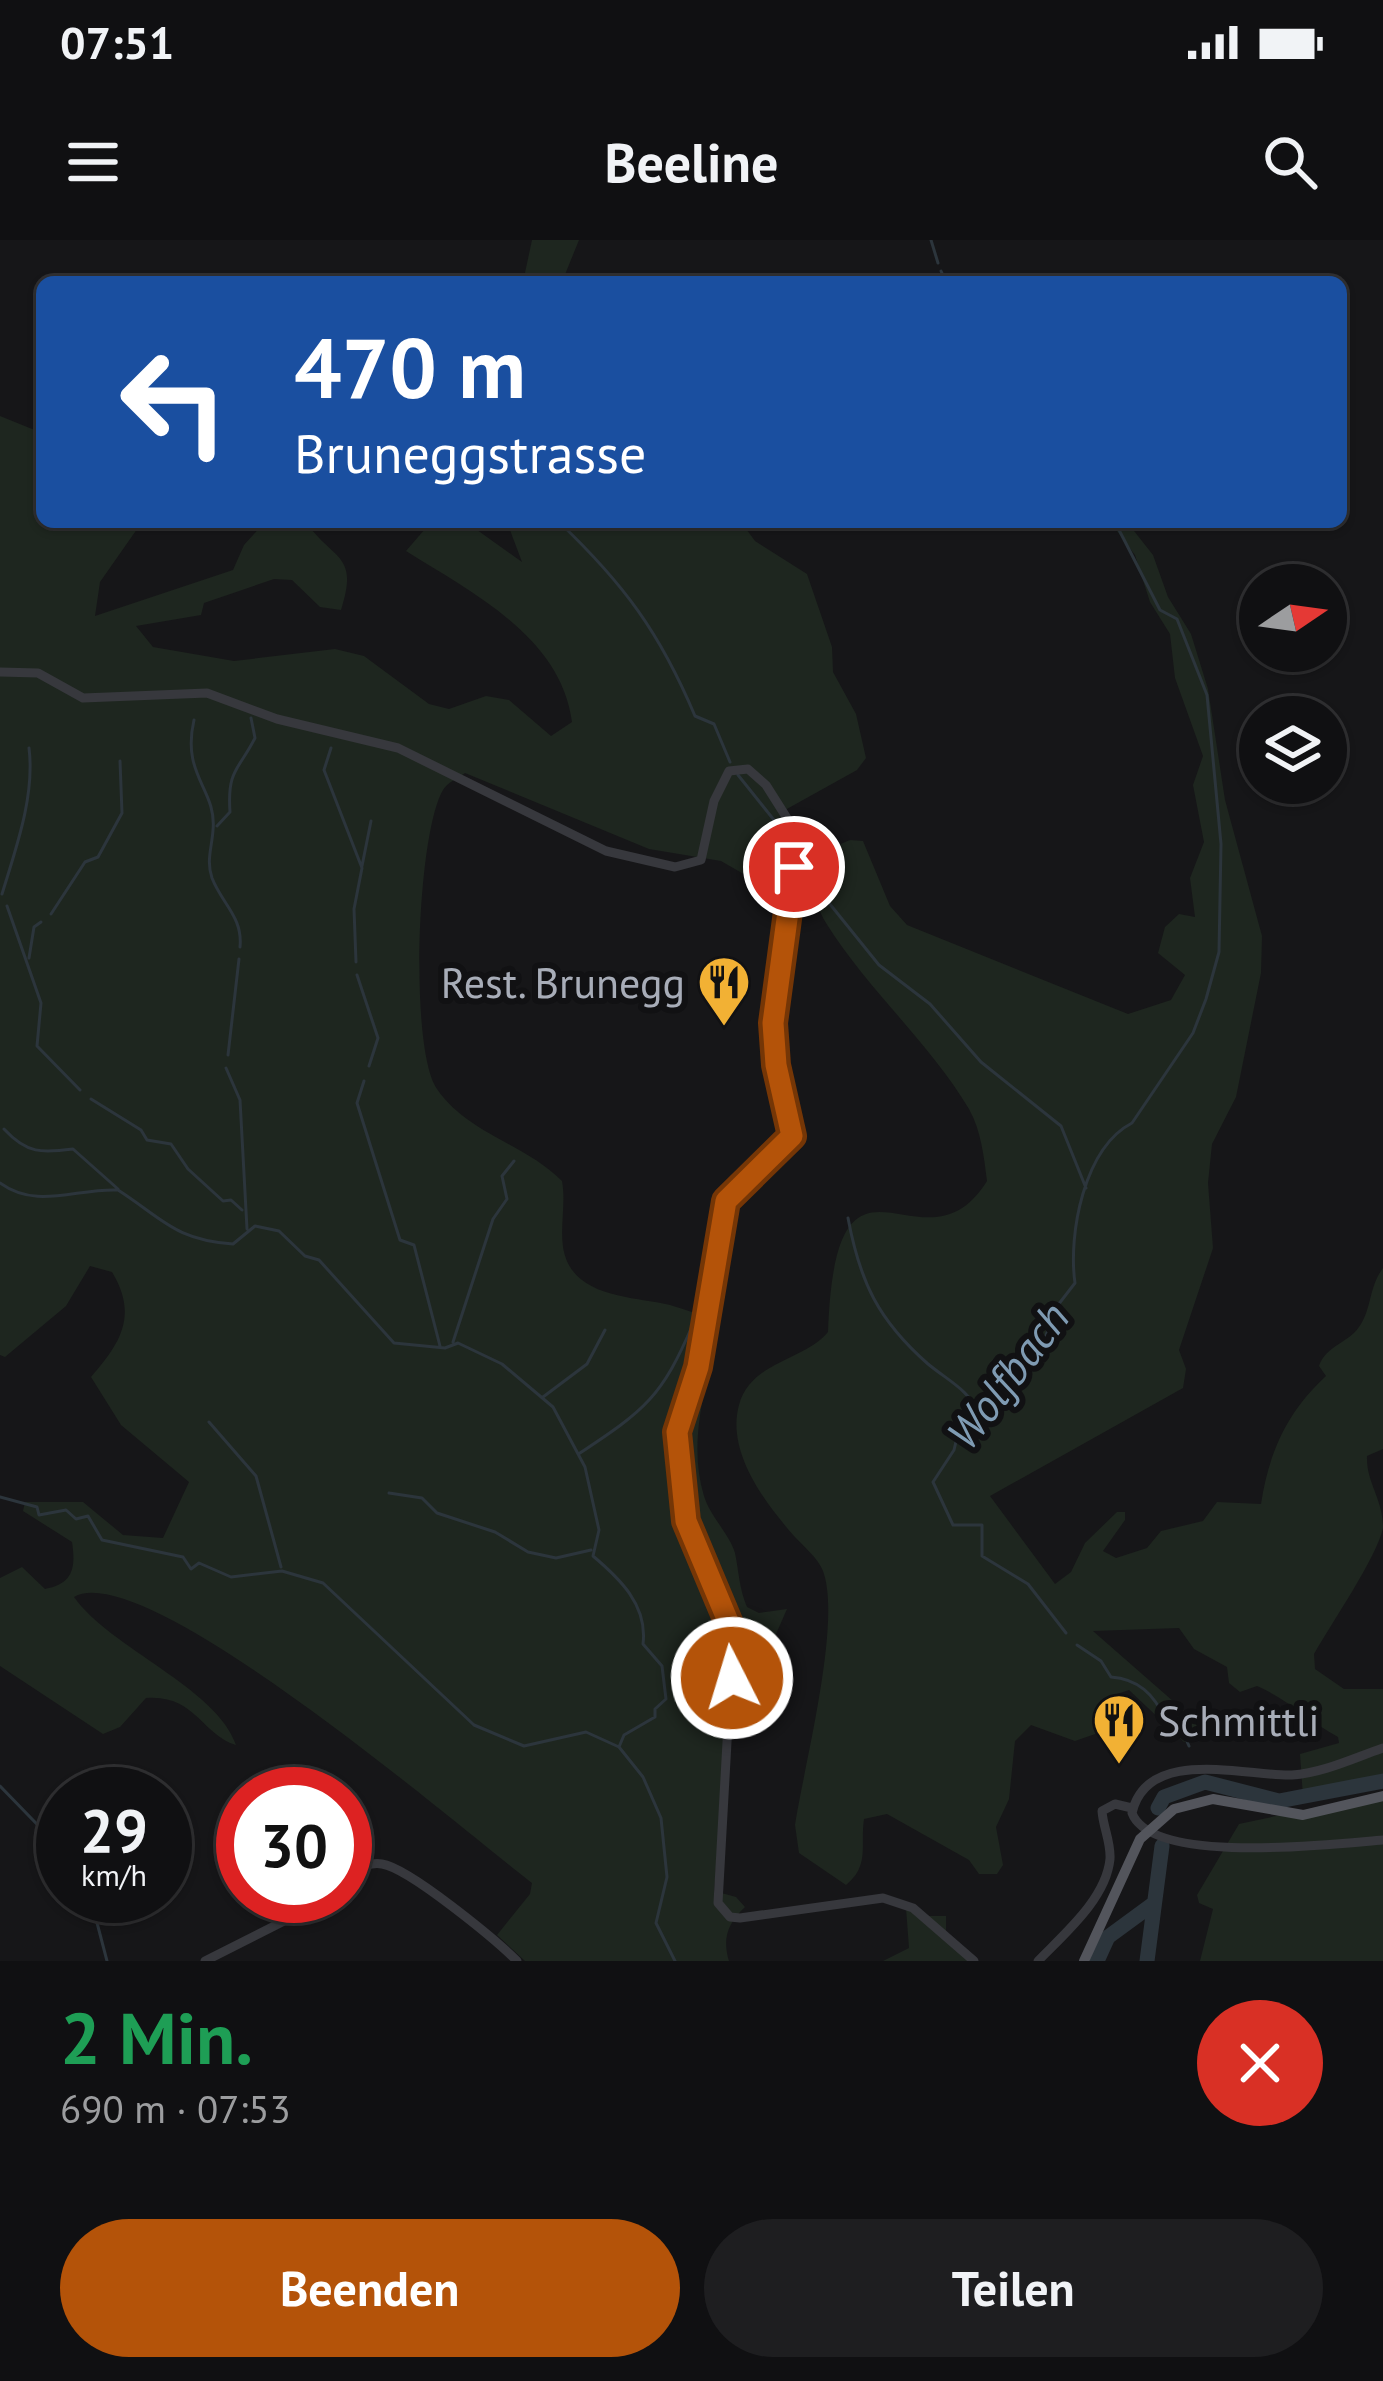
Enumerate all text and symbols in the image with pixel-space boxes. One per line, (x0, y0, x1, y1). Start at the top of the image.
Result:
text: 07:51 (60, 13, 174, 71)
text: Beeline (605, 127, 778, 197)
icon: menu (60, 129, 126, 195)
icon: search (1257, 129, 1323, 195)
text: 470 m (294, 312, 526, 421)
icon: left (96, 324, 252, 480)
text: Bruneggstrasse (294, 418, 646, 488)
north arrow (1239, 564, 1347, 672)
map controls (1239, 564, 1347, 804)
button: layers (1239, 696, 1347, 804)
pin (743, 816, 845, 918)
icon: arrive (761, 834, 827, 900)
restaurant icon: Rest. Brunegg (696, 954, 752, 1028)
place label: Rest. Brunegg (441, 955, 685, 1010)
water label: Wolfbach (933, 1290, 1081, 1460)
position arrow (669, 1615, 795, 1741)
restaurant icon: Schmittli (1091, 1692, 1147, 1766)
place label: Schmittli (1158, 1693, 1320, 1748)
speed limit sign: 30 (216, 1767, 372, 1923)
text: 29 (80, 1791, 148, 1869)
text: km/h (81, 1855, 147, 1894)
text: 2 Min. (60, 1991, 253, 2084)
button: close (1197, 2000, 1323, 2126)
text: 690 m · 07:53 (60, 2083, 291, 2134)
button: Beenden (60, 2219, 680, 2357)
button: Teilen (704, 2219, 1323, 2357)

